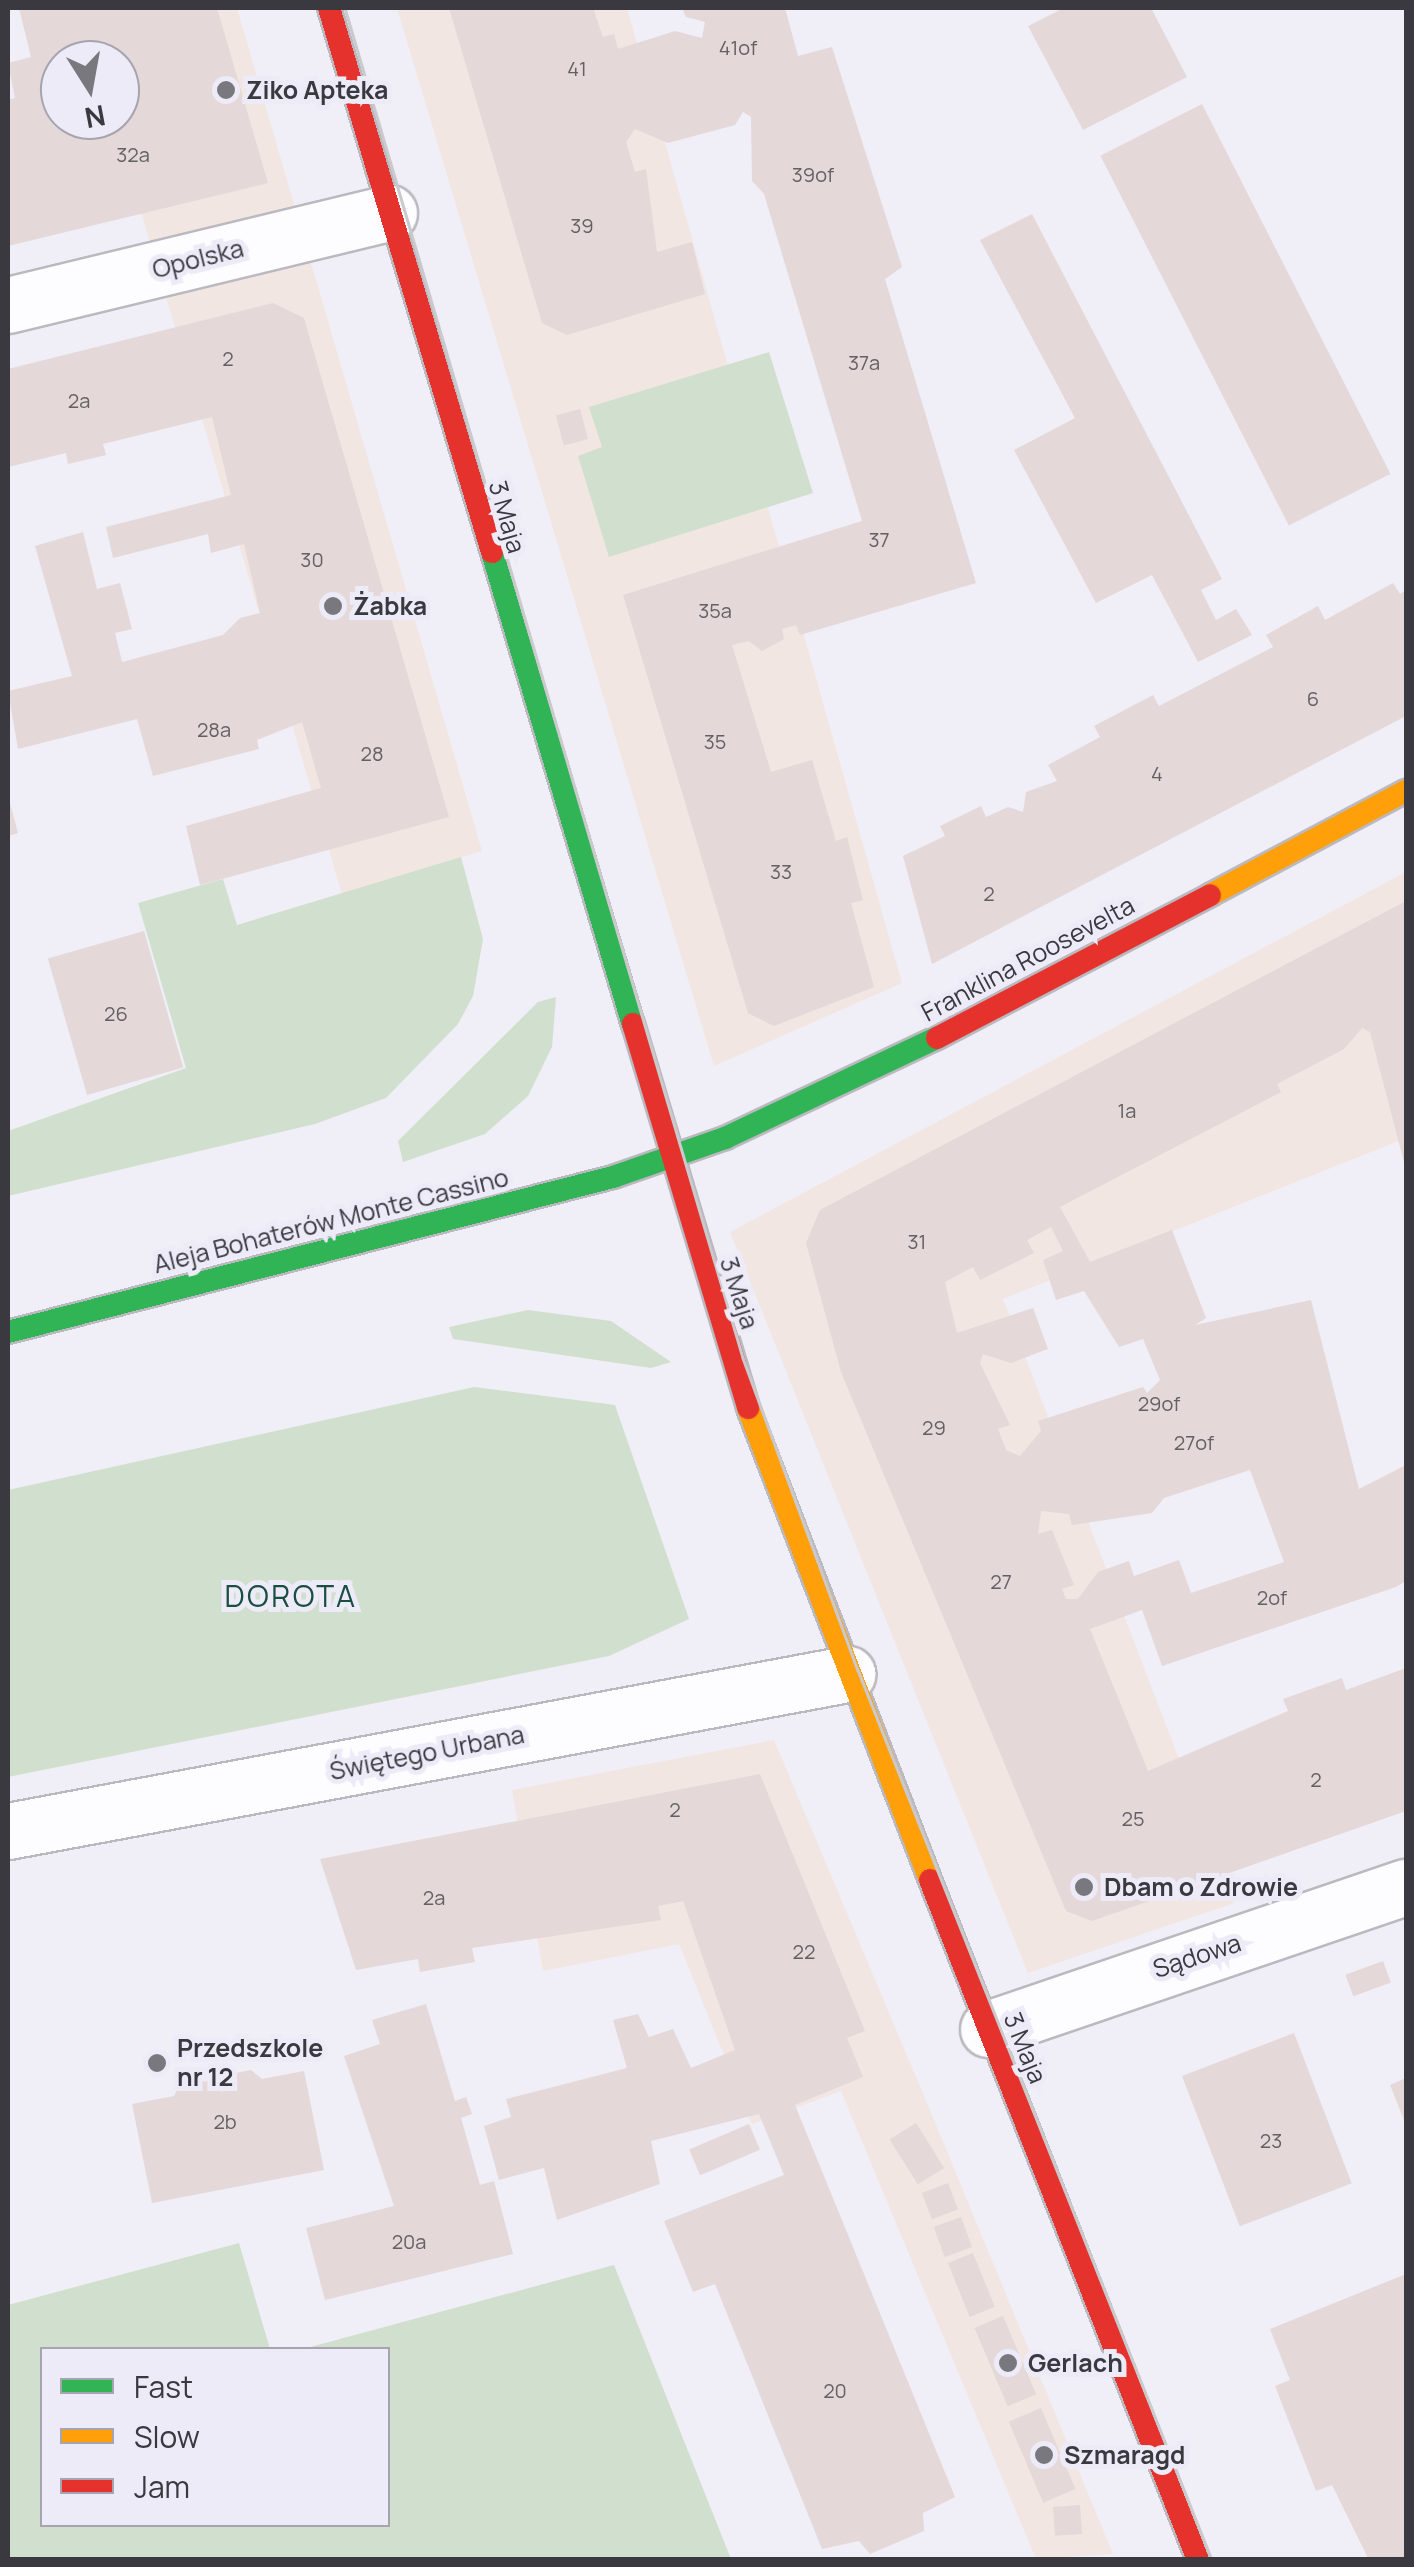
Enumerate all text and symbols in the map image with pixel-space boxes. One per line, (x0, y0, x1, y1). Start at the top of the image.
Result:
house number: 41of (719, 35, 757, 59)
north arrow (40, 40, 140, 140)
house number: 41 (567, 56, 587, 80)
place label: Ziko Apteka (246, 75, 388, 105)
marker: Ziko Apteka (215, 79, 237, 101)
text: N (82, 97, 109, 138)
house number: 32a (116, 142, 150, 166)
house number: 39of (792, 162, 834, 186)
house number: 39 (570, 213, 594, 237)
street label: Opolska (149, 233, 247, 285)
house number: 2 (222, 346, 234, 370)
house number: 37a (848, 350, 880, 374)
house number: 2a (68, 388, 90, 412)
street label: 3 Maja (482, 477, 532, 557)
house number: 37 (868, 527, 890, 551)
house number: 30 (300, 547, 324, 571)
place label: Żabka (353, 591, 427, 621)
marker: Żabka (322, 595, 344, 617)
house number: 35a (698, 598, 732, 622)
house number: 6 (1307, 686, 1319, 710)
house number: 28a (197, 717, 231, 741)
house number: 35 (704, 729, 726, 753)
house number: 28 (360, 741, 384, 765)
house number: 4 (1151, 761, 1163, 785)
house number: 33 (770, 859, 792, 883)
house number: 2 (983, 881, 995, 905)
street label: Franklina Roosevelta (916, 890, 1140, 1028)
house number: 26 (104, 1001, 128, 1025)
house number: 1a (1118, 1098, 1136, 1122)
street label: Aleja Bohaterów Monte Cassino (150, 1162, 512, 1280)
house number: 31 (908, 1229, 926, 1253)
street label: 3 Maja (713, 1253, 765, 1333)
house number: 29of (1138, 1391, 1180, 1415)
house number: 29 (922, 1415, 946, 1439)
house number: 27of (1174, 1430, 1214, 1454)
house number: 27 (990, 1569, 1012, 1593)
district label: DOROTA (224, 1578, 358, 1614)
house number: 2of (1257, 1585, 1287, 1609)
street label: Świętego Urbana (327, 1719, 527, 1787)
house number: 2 (1310, 1767, 1322, 1791)
house number: 2 (669, 1797, 681, 1821)
house number: 25 (1122, 1806, 1144, 1830)
place label: Dbam o Zdrowie (1104, 1872, 1298, 1902)
marker: Dbam o Zdrowie (1073, 1876, 1095, 1898)
house number: 2a (423, 1885, 445, 1909)
street label: Sądowa (1149, 1928, 1245, 1984)
house number: 22 (793, 1939, 815, 1963)
street label: 3 Maja (997, 2008, 1053, 2088)
place label: Przedszkole nr 12 (177, 2034, 323, 2093)
marker: Przedszkole nr 12 (146, 2052, 168, 2074)
house number: 2b (213, 2109, 237, 2133)
house number: 23 (1260, 2128, 1282, 2152)
house number: 20a (392, 2229, 426, 2253)
legend (40, 2347, 390, 2527)
place label: Gerlach (1028, 2348, 1123, 2378)
marker: Gerlach (997, 2352, 1019, 2374)
text: Fast (134, 2366, 193, 2407)
house number: 20 (823, 2378, 847, 2402)
text: Slow (134, 2416, 200, 2457)
place label: Szmaragd (1064, 2440, 1186, 2470)
marker: Szmaragd (1033, 2444, 1055, 2466)
text: Jam (134, 2466, 190, 2507)

